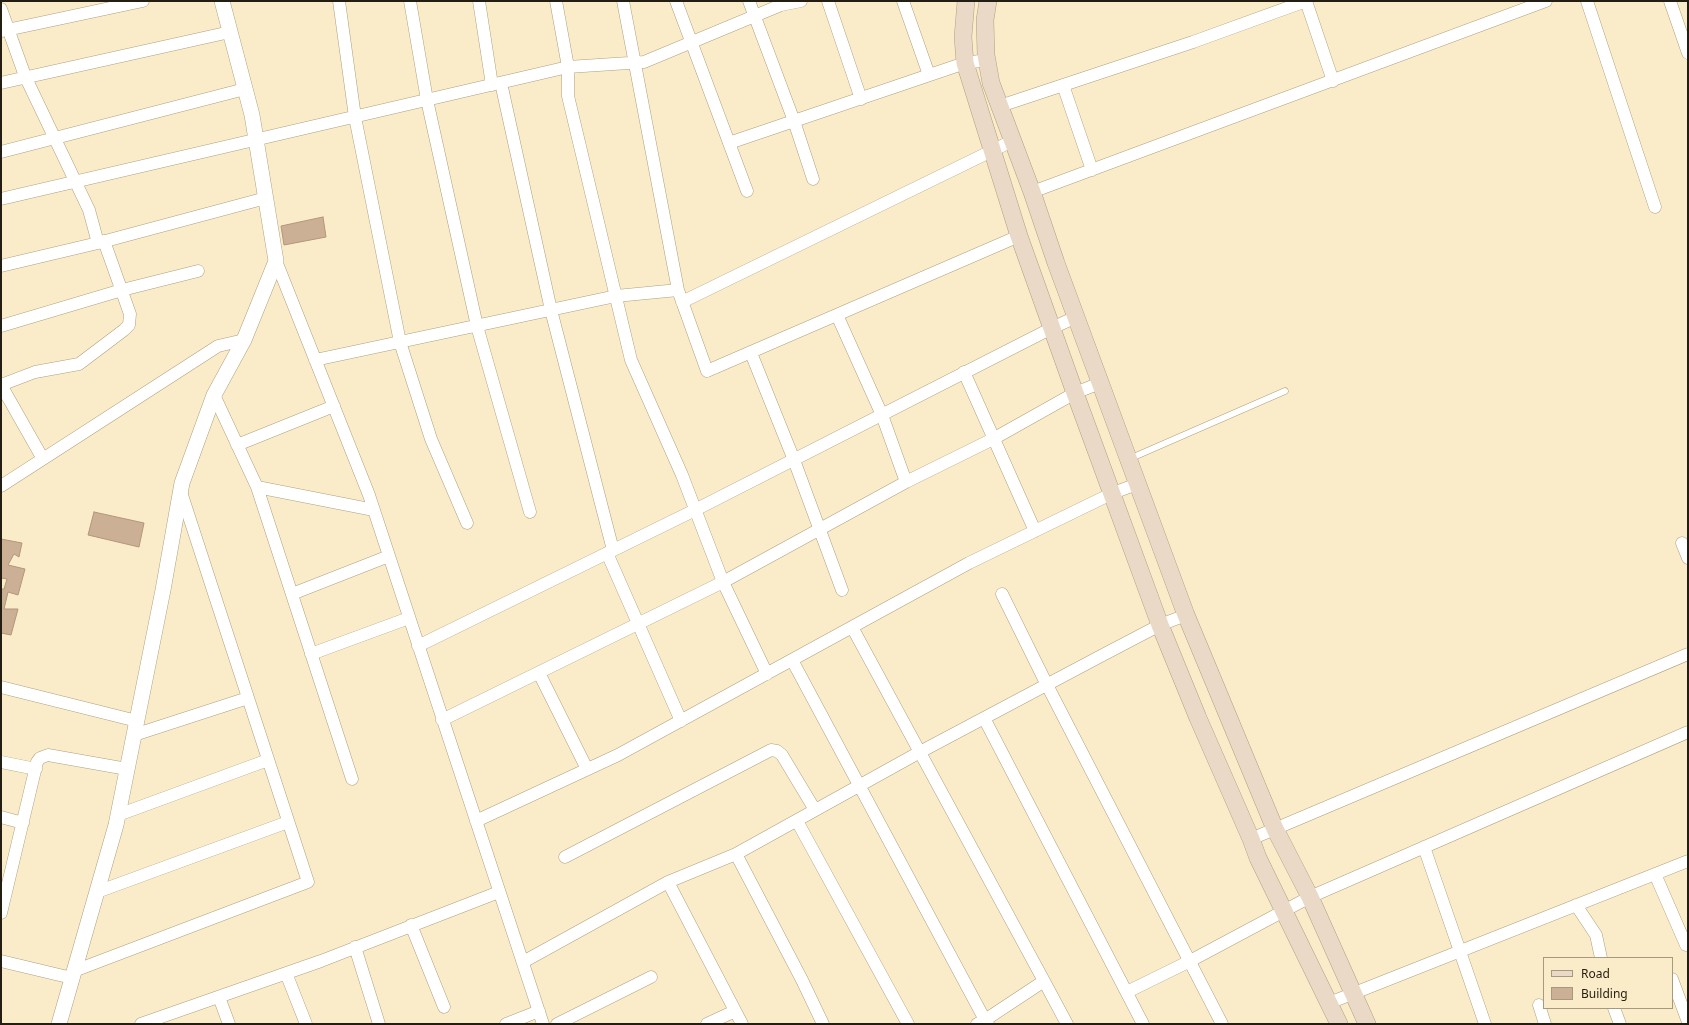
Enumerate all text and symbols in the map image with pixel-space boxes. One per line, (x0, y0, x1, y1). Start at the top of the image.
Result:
legend (1543, 957, 1673, 1009)
text: Road (1581, 965, 1610, 982)
text: Building (1581, 985, 1628, 1002)

